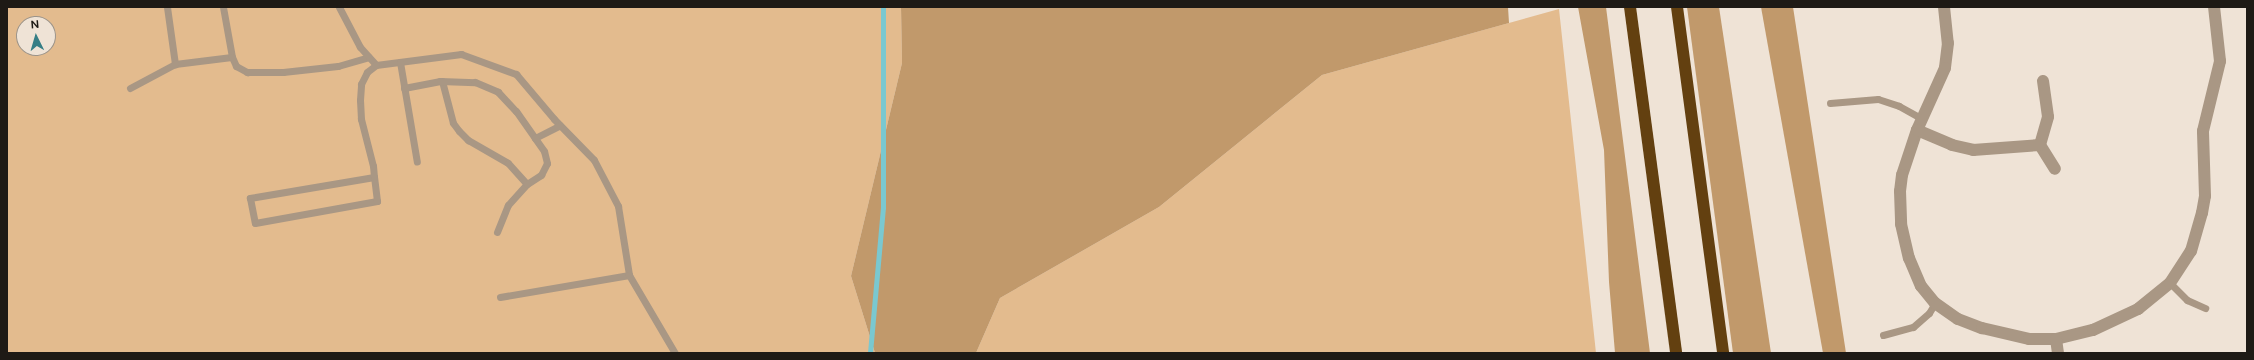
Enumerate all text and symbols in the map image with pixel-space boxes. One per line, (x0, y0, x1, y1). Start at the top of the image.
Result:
north arrow (16, 16, 56, 56)
text: N (30, 18, 40, 31)

